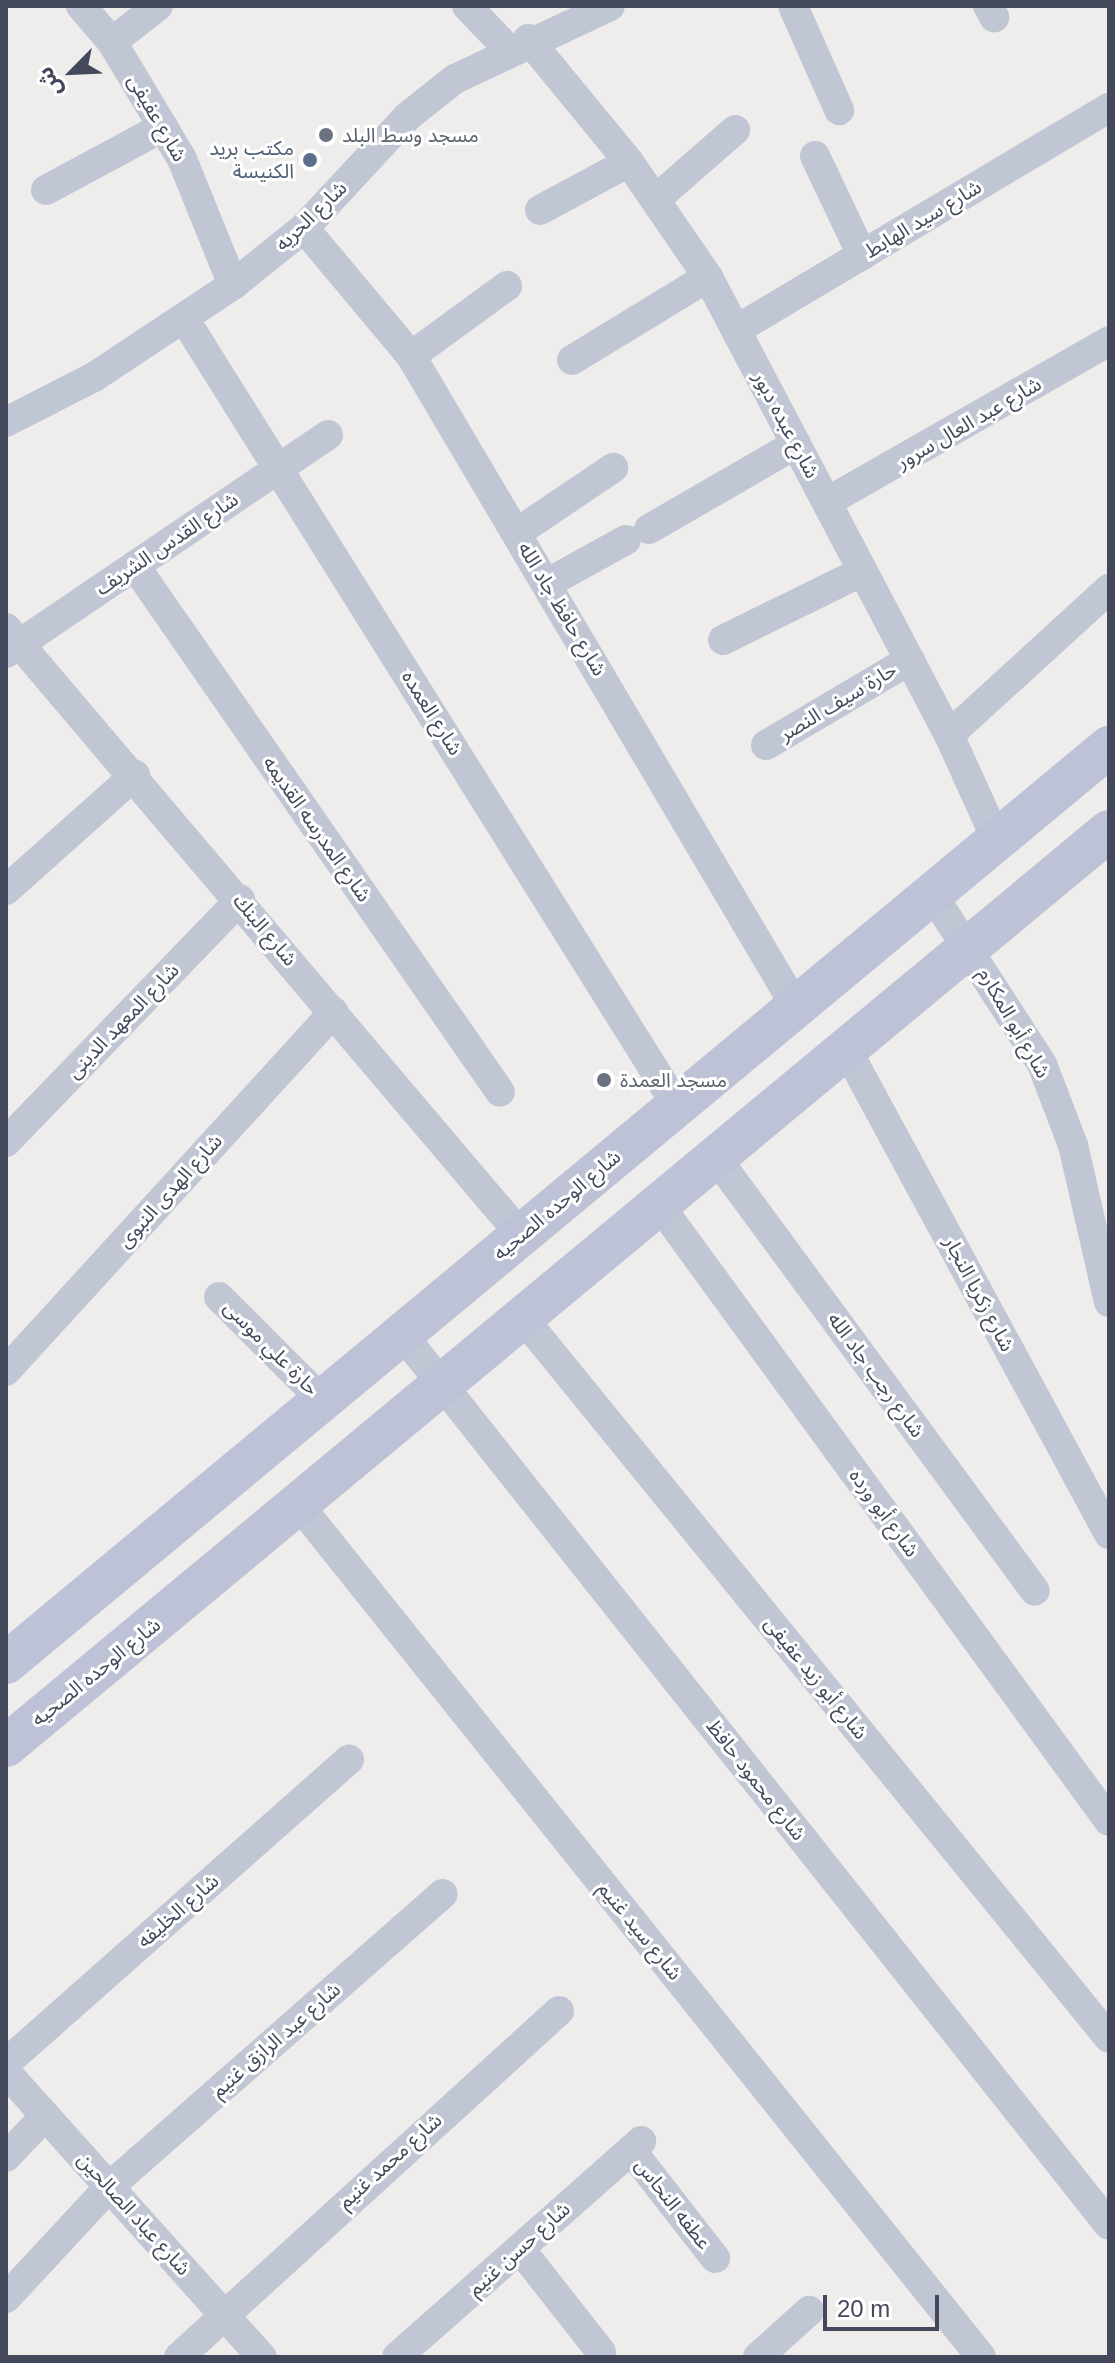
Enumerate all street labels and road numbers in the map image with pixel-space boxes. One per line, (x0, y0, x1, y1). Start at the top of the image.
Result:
street label: شارع عفيفى (122, 70, 192, 166)
street label: شارع سيد الهابط (860, 175, 986, 263)
street label: شارع الحريه (270, 176, 352, 256)
street label: شارع عبده دبور (748, 368, 824, 482)
street label: شارع عبد العال سرور (892, 372, 1046, 474)
street label: شارع القدس الشريف (91, 487, 243, 601)
street label: شارع حافظ جاد الله (513, 538, 611, 680)
street label: حارة سيف النصر (775, 658, 901, 746)
street label: شارع العمده (397, 666, 467, 760)
street label: شارع المدرسه القديمه (258, 752, 376, 906)
street label: شارع البنك (228, 889, 302, 971)
street label: شارع المعهد الدينى (62, 958, 184, 1084)
street label: شارع أبو المكارم (973, 964, 1055, 1082)
street label: شارع الهدى النبوى (113, 1129, 227, 1253)
street label: شارع الوحده الصحيه (488, 1145, 626, 1265)
street label: شارع زكريا النجار (939, 1232, 1019, 1356)
street label: حارة علي موسى (219, 1296, 323, 1400)
street label: شارع رجب جاد الله (823, 1308, 929, 1442)
street label: شارع أبو ورده (844, 1464, 924, 1562)
street label: شارع أبو زيد عفيفى (759, 1612, 873, 1744)
street label: شارع الوحده الصحيه (27, 1613, 165, 1731)
street label: شارع محمود حافظ (701, 1715, 811, 1845)
street label: شارع الخليفه (132, 1869, 224, 1953)
street label: شارع سيد غنيم (593, 1877, 687, 1985)
street label: شارع عبد الرازق غنيم (207, 1977, 345, 2103)
street label: شارع محمد غنيم (333, 2108, 447, 2214)
street label: شارع عباد الصالحين (73, 2148, 195, 2280)
street label: عطفه النحاس (630, 2154, 716, 2254)
street label: شارع حسن غنيم (463, 2197, 575, 2301)

